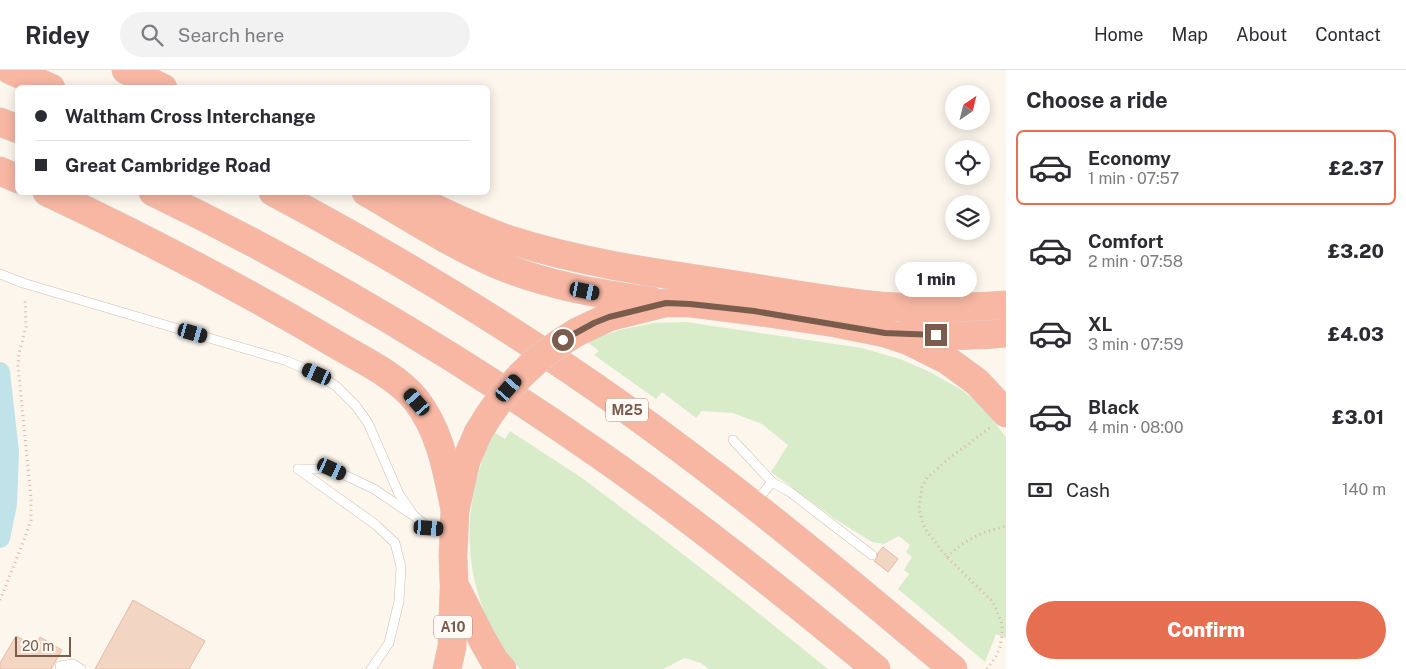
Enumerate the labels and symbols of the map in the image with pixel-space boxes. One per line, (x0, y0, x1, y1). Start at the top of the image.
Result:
north arrow (945, 85, 990, 130)
callout: 1 min (895, 262, 977, 298)
car (568, 281, 601, 301)
car (176, 322, 209, 344)
route end (925, 324, 947, 346)
route start (552, 329, 574, 351)
car (300, 361, 333, 387)
car (493, 372, 524, 404)
car (401, 386, 432, 418)
road number: M25 (606, 398, 648, 422)
car (315, 456, 348, 482)
car (413, 519, 444, 537)
road number: A10 (434, 616, 472, 638)
scale bar (15, 634, 71, 657)

